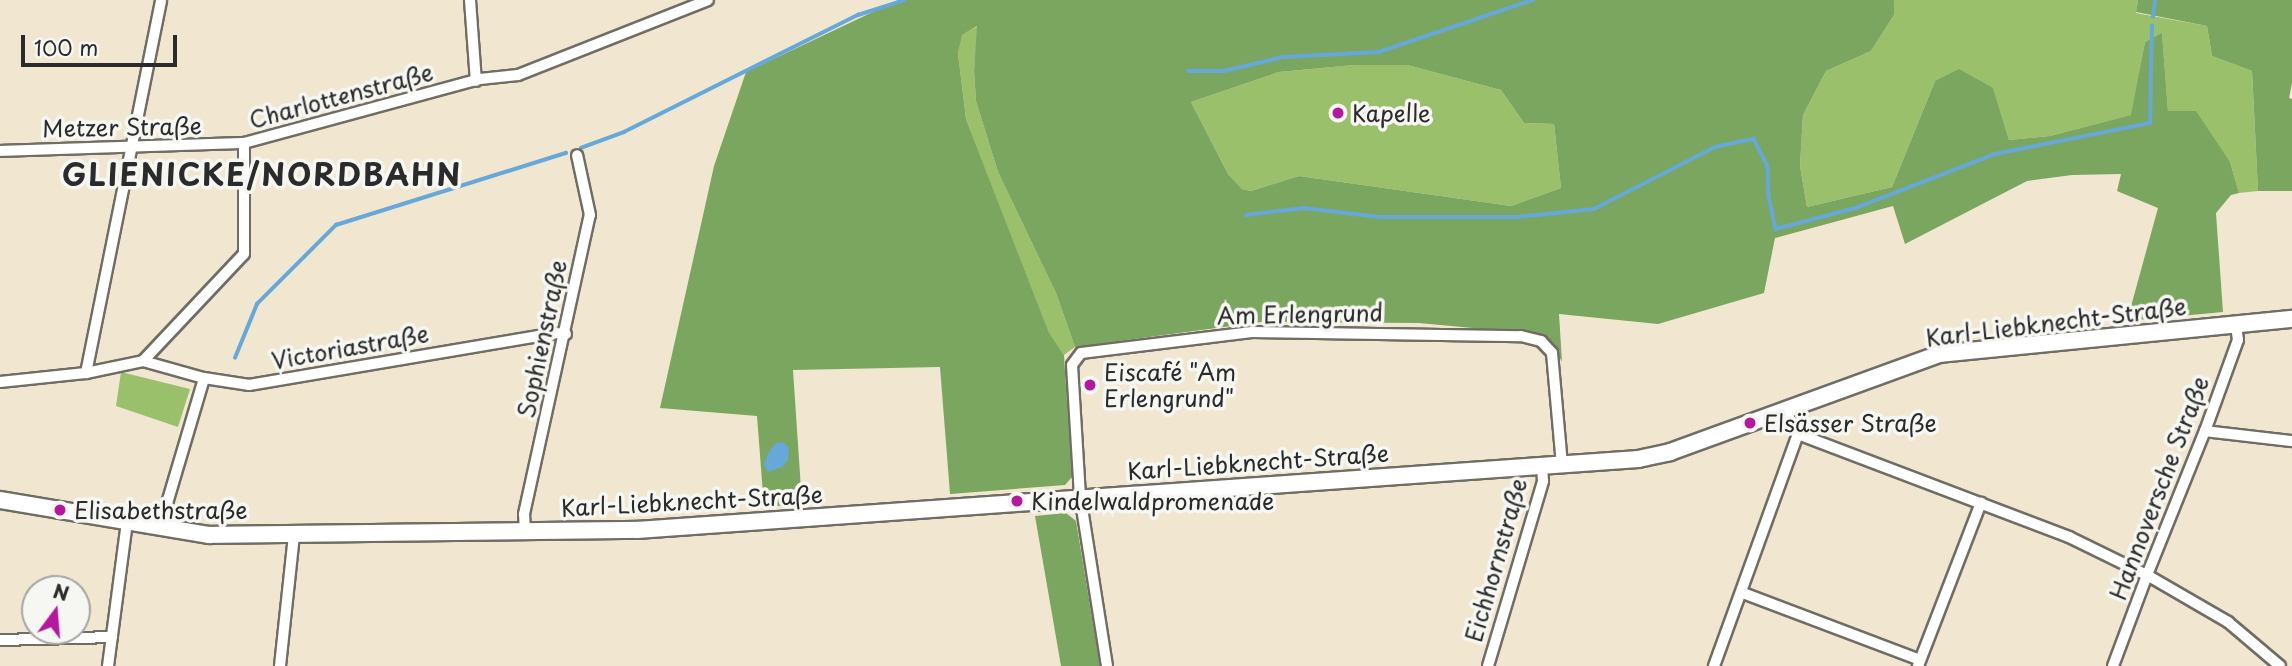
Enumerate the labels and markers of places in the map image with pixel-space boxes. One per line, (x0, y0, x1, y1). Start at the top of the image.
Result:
place label: Kapelle (1352, 99, 1431, 127)
marker: Kapelle (1330, 105, 1346, 121)
place label: Eiscafé "Am Erlengrund" (1104, 358, 1236, 412)
marker: Eiscafé "Am Erlengrund" (1082, 377, 1098, 393)
place label: Elsässer Straße (1764, 409, 1937, 437)
marker: Elsässer Straße (1742, 415, 1758, 431)
place label: Kindelwaldpromenade (1031, 487, 1274, 515)
marker: Kindelwaldpromenade (1009, 493, 1025, 509)
place label: Elisabethstraße (74, 496, 248, 524)
marker: Elisabethstraße (52, 502, 68, 518)

